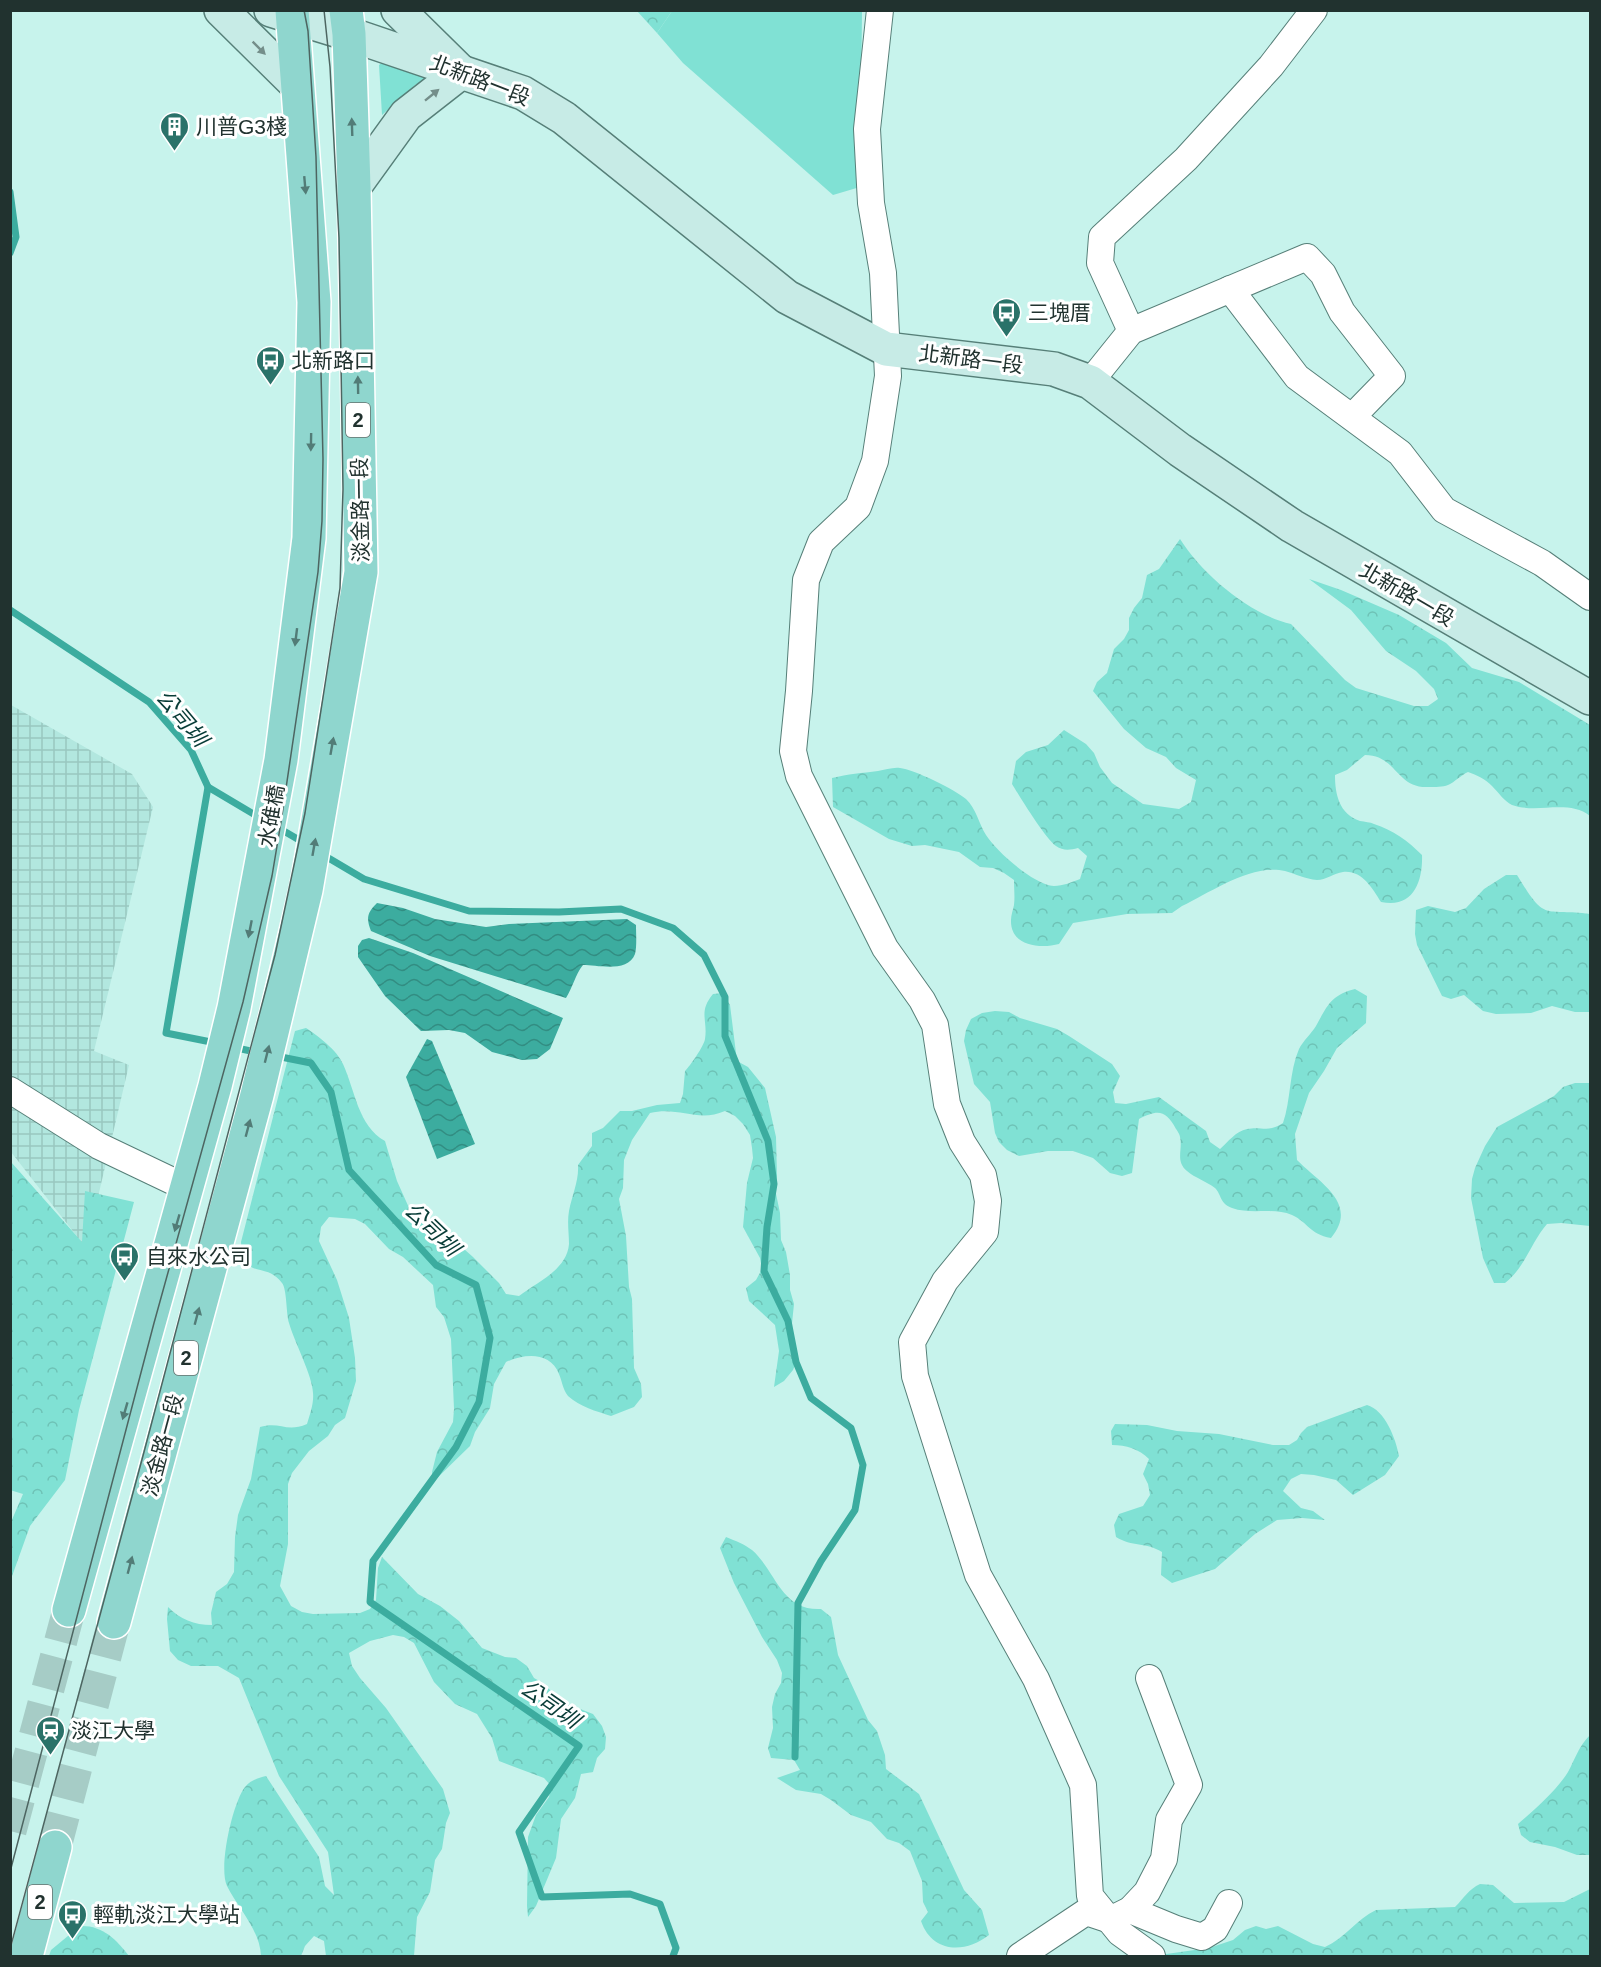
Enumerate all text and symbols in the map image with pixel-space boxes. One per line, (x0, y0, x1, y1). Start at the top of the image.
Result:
one-way arrow (252, 40, 266, 54)
street label: 北新路一段 (427, 50, 533, 110)
one-way arrow (424, 89, 439, 101)
building icon: 川普G3棧 (159, 110, 191, 152)
place label: 川普G3棧 (196, 115, 287, 138)
one-way arrow (347, 118, 357, 137)
one-way arrow (300, 175, 310, 194)
bus stop icon: 三塊厝 (991, 296, 1023, 338)
place label: 三塊厝 (1028, 301, 1091, 324)
street label: 北新路一段 (917, 341, 1025, 377)
bus stop icon: 北新路口 (254, 344, 286, 386)
place label: 北新路口 (291, 349, 375, 372)
one-way arrow (353, 376, 363, 395)
road number: 2 (346, 403, 370, 437)
one-way arrow (306, 433, 316, 452)
street label: 淡金路一段 (348, 457, 372, 563)
street label: 北新路一段 (1356, 558, 1458, 630)
one-way arrow (292, 627, 301, 646)
water label: 公司圳 (151, 685, 215, 754)
one-way arrow (327, 736, 336, 755)
street label: 水碓橋 (254, 783, 288, 849)
one-way arrow (310, 837, 319, 856)
one-way arrow (245, 920, 254, 939)
one-way arrow (263, 1045, 273, 1063)
one-way arrow (244, 1119, 254, 1137)
water label: 公司圳 (400, 1197, 467, 1263)
one-way arrow (172, 1214, 181, 1232)
bus stop icon: 自來水公司 (109, 1240, 141, 1282)
place label: 自來水公司 (146, 1245, 251, 1268)
one-way arrow (193, 1307, 202, 1325)
road number: 2 (174, 1341, 198, 1375)
street label: 淡金路一段 (137, 1391, 187, 1499)
one-way arrow (120, 1402, 129, 1420)
one-way arrow (125, 1556, 135, 1574)
water label: 公司圳 (516, 1675, 587, 1735)
station icon: 淡江大學 (34, 1714, 66, 1756)
place label: 淡江大學 (71, 1719, 155, 1742)
road number: 2 (28, 1885, 52, 1919)
bus stop icon: 輕軌淡江大學站 (56, 1898, 88, 1940)
place label: 輕軌淡江大學站 (93, 1903, 240, 1926)

